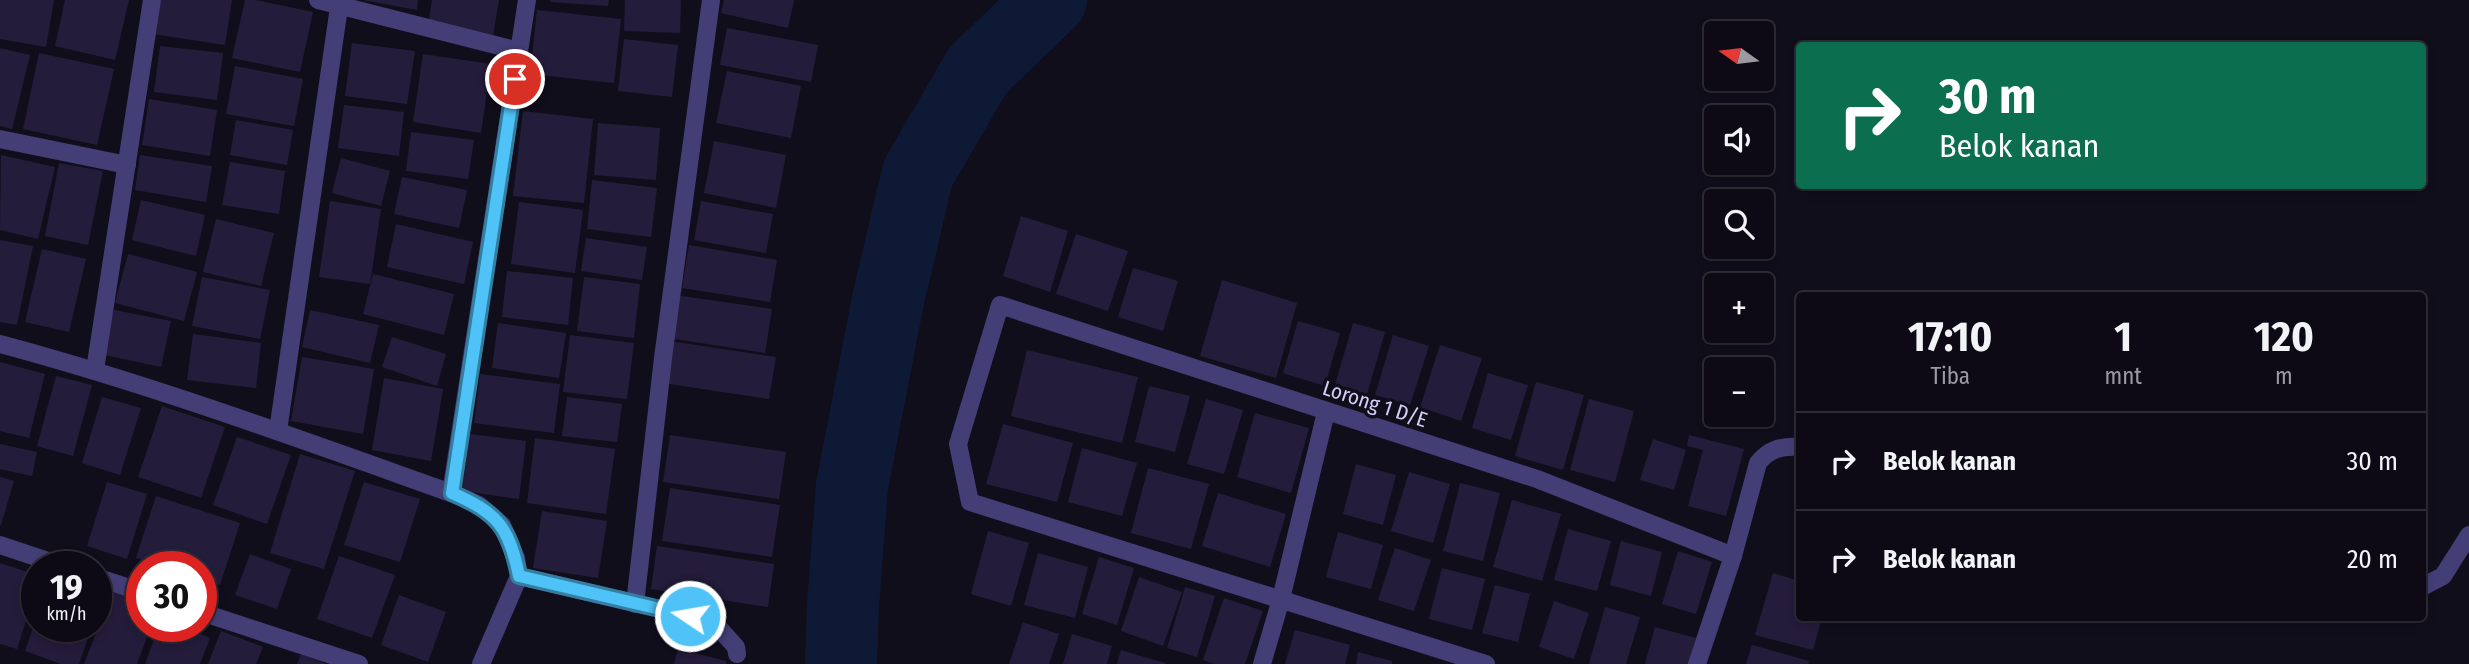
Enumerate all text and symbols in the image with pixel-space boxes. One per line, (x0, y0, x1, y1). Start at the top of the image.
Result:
north arrow (1704, 21, 1774, 91)
map controls (1704, 21, 1774, 427)
pin (485, 49, 545, 109)
icon: arrive (496, 60, 534, 98)
text: 30 m (1939, 67, 2037, 126)
icon: right (1824, 70, 1915, 161)
button: sound (1704, 105, 1774, 175)
text: Belok kanan (1939, 127, 2099, 165)
button: search (1704, 189, 1774, 259)
button: + (1704, 273, 1774, 343)
text: 17:10 (1908, 312, 1993, 362)
text: 1 (2114, 312, 2132, 362)
text: 120 (2254, 312, 2314, 362)
button: − (1704, 357, 1774, 427)
text: Tiba (1930, 362, 1970, 390)
text: mnt (2105, 362, 2142, 390)
text: m (2275, 362, 2293, 390)
street label: Lorong 1 D/E (1319, 375, 1431, 433)
icon: right (1824, 442, 1862, 480)
text: Belok kanan (1883, 446, 2016, 477)
text: 30 m (2347, 446, 2398, 477)
icon: right (1824, 540, 1862, 578)
text: Belok kanan (1883, 544, 2016, 575)
text: 20 m (2347, 544, 2398, 575)
speed limit sign: 30 (126, 551, 217, 642)
text: 19 (50, 566, 83, 608)
position arrow (653, 579, 727, 653)
text: km/h (46, 603, 87, 625)

